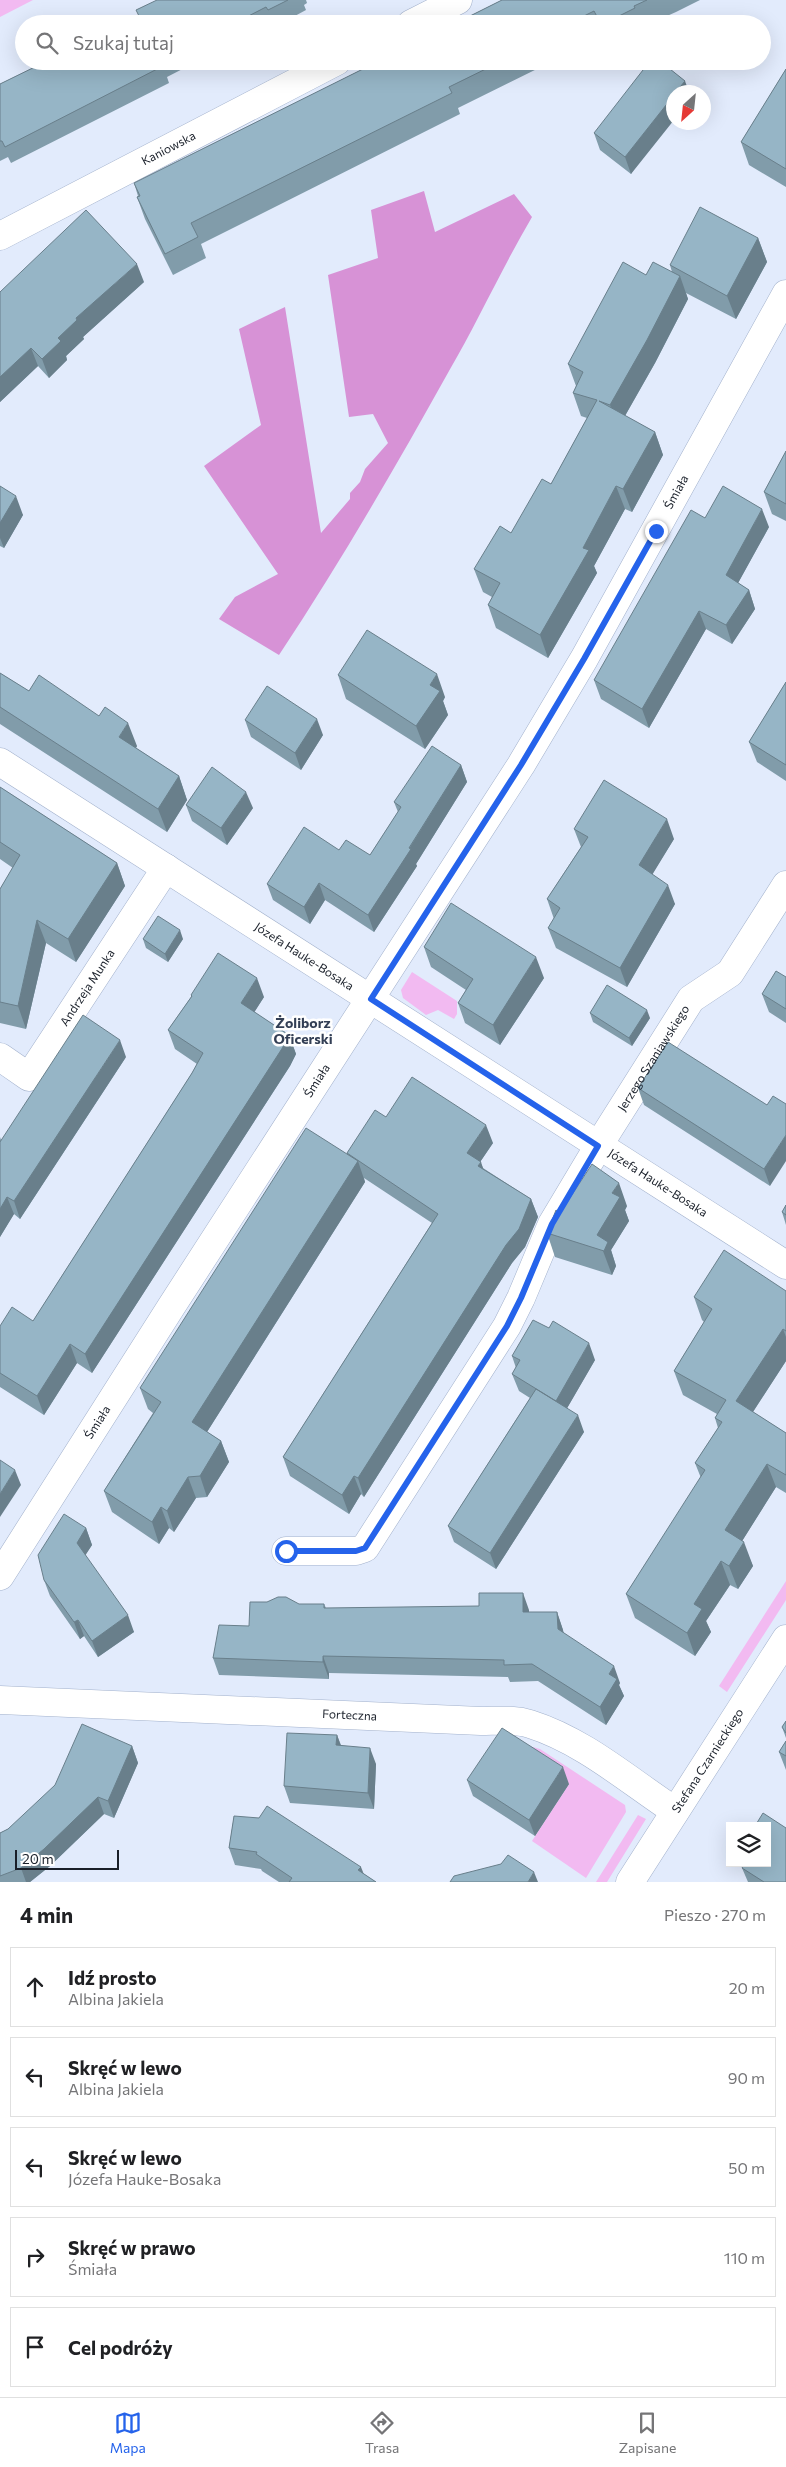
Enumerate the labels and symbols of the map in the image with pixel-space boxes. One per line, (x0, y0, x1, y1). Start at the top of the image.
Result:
north arrow (666, 85, 711, 130)
street label: Kaniowska (139, 128, 198, 167)
street label: Śmiała (660, 472, 691, 511)
route end (645, 520, 668, 543)
street label: Józefa Hauke-Bosaka (252, 919, 357, 993)
street label: Andrzeja Munka (57, 946, 117, 1028)
street label: Jerzego Szaniawskiego (614, 1002, 691, 1114)
district label: Żoliborz Oficerski (273, 1014, 333, 1047)
street label: Śmiała (300, 1061, 332, 1100)
street label: Józefa Hauke-Bosaka (606, 1145, 711, 1219)
street label: Śmiała (81, 1403, 113, 1441)
route start (275, 1540, 298, 1563)
street label: Stefana Czarnieckiego (668, 1705, 746, 1815)
street label: Forteczna (322, 1706, 377, 1722)
scale bar (15, 1847, 119, 1870)

